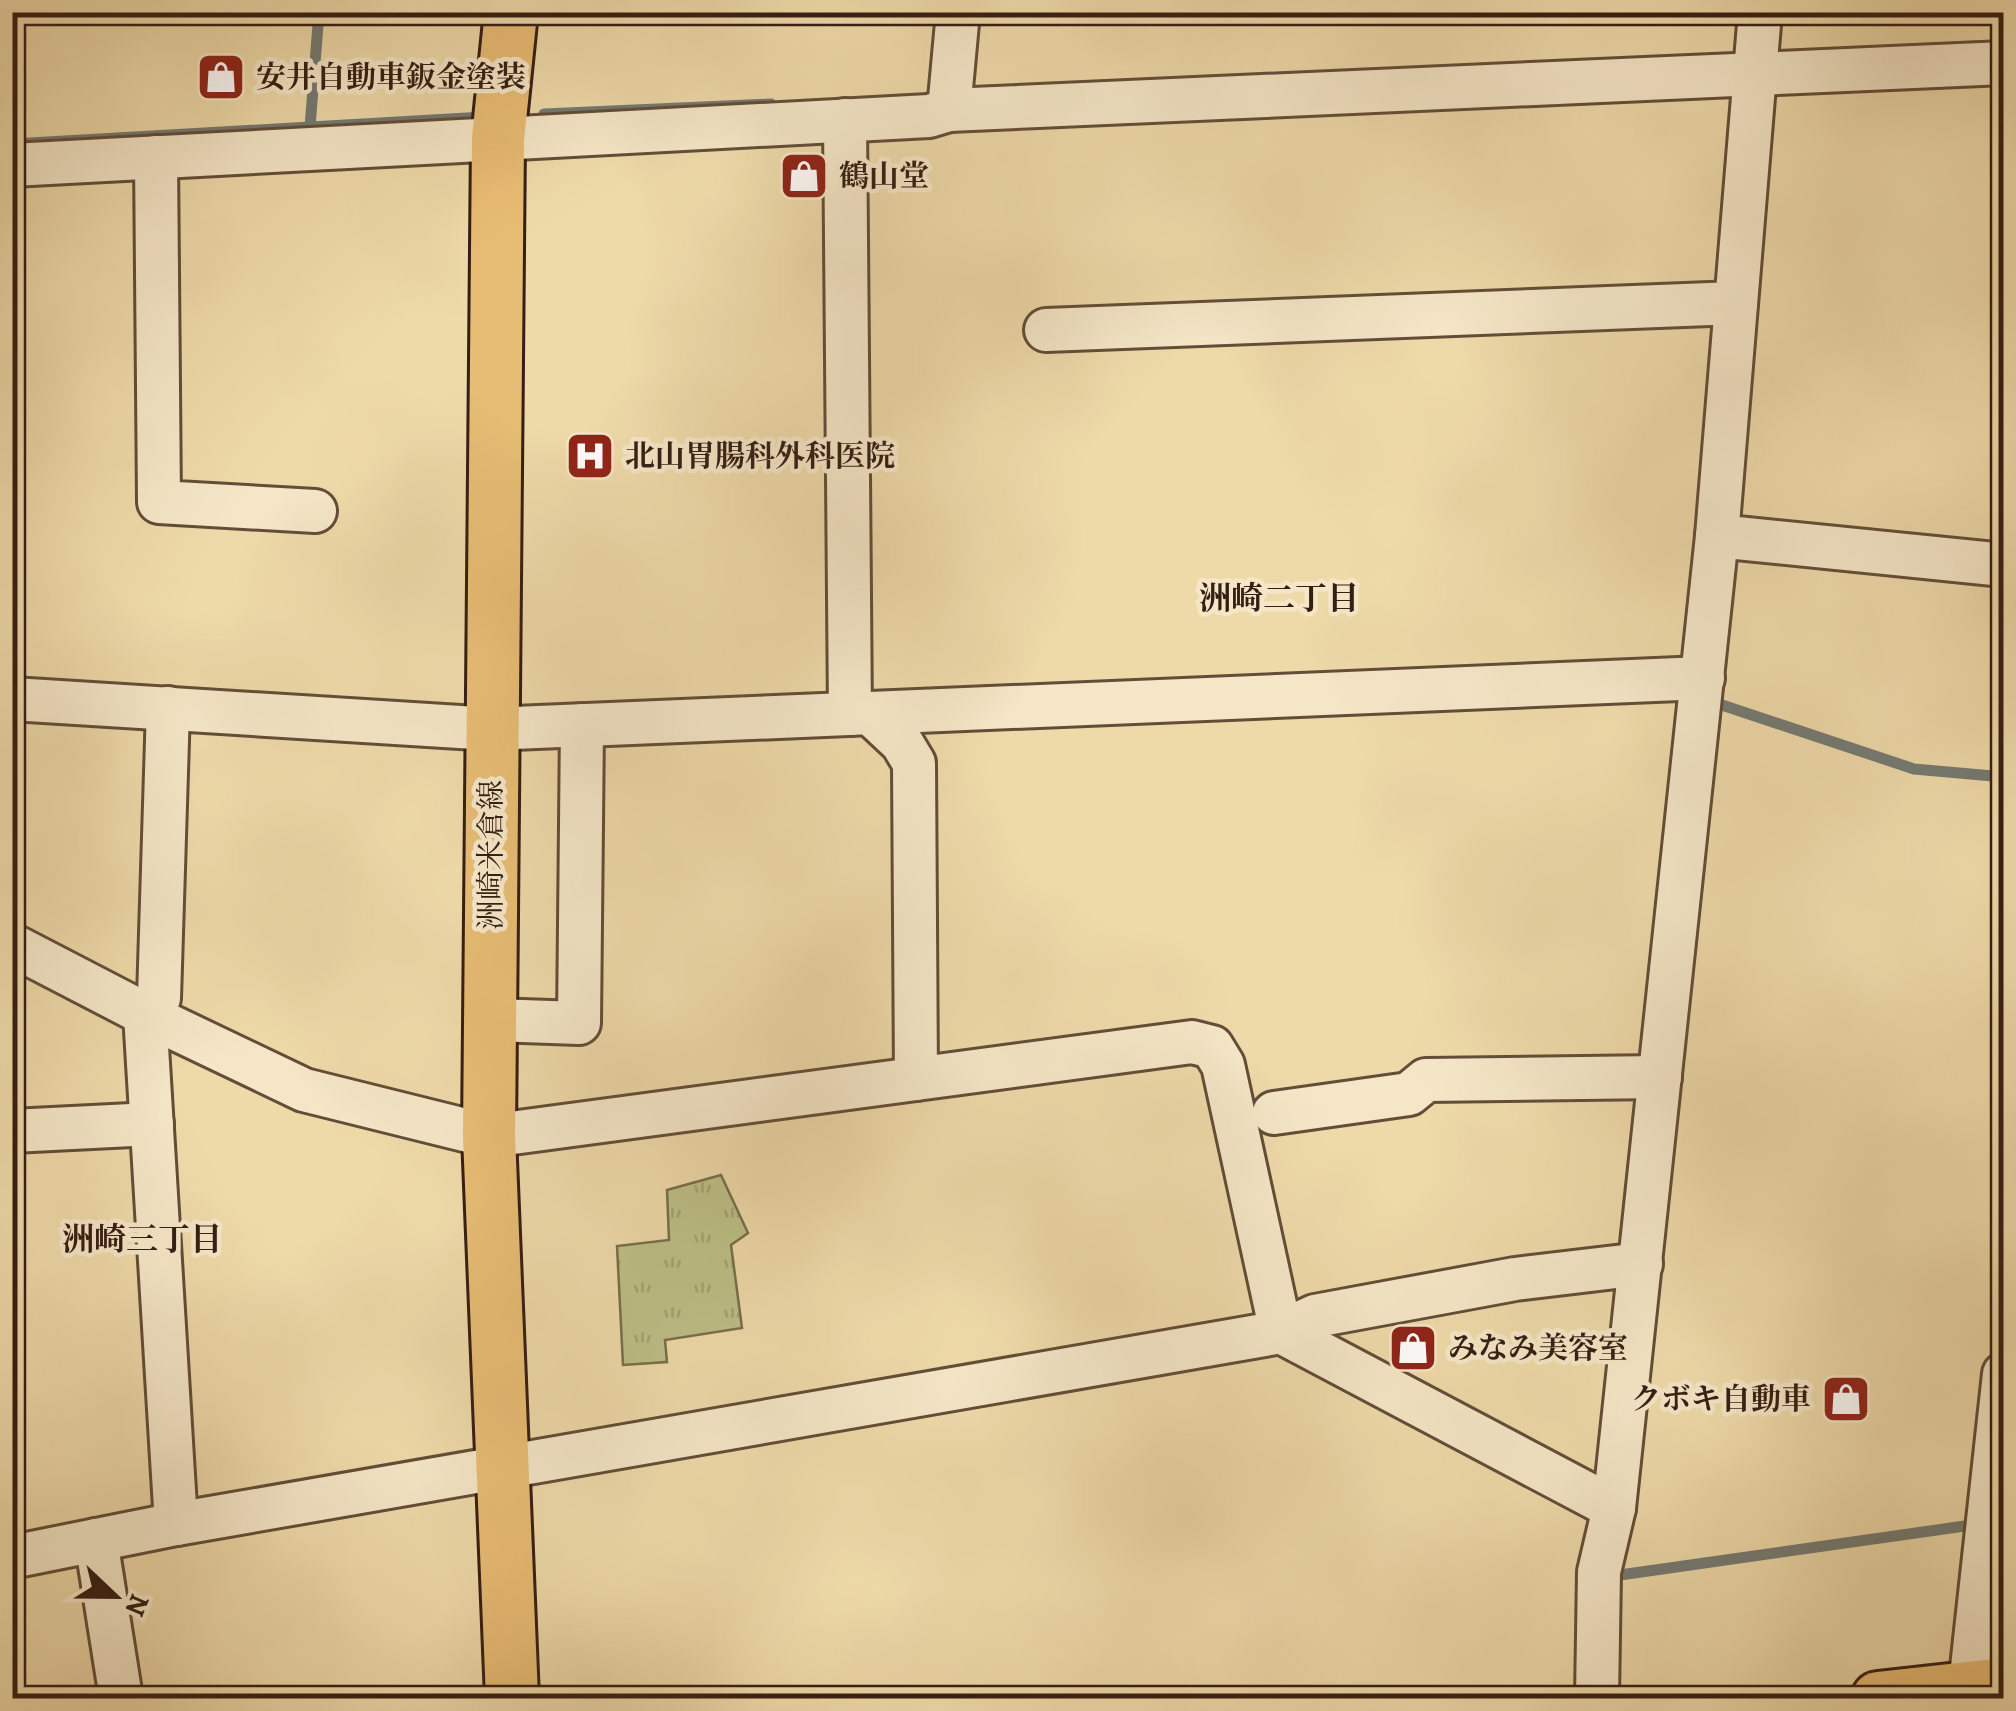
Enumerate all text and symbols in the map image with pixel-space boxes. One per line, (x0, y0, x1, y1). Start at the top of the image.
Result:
shop icon: 安井自動車鈑金塗装 (195, 51, 247, 103)
place label: 安井自動車鈑金塗装 (256, 57, 526, 97)
shop icon: 鶴山堂 (778, 150, 830, 202)
place label: 鶴山堂 (839, 156, 929, 196)
hospital icon: 北山胃腸科外科医院 (564, 430, 616, 482)
place label: 北山胃腸科外科医院 (625, 436, 895, 476)
district label: 洲崎二丁目 (1199, 576, 1359, 620)
street label: 洲崎米倉線 (471, 780, 511, 930)
district label: 洲崎三丁目 (62, 1217, 222, 1261)
shop icon: みなみ美容室 (1387, 1322, 1439, 1374)
place label: みなみ美容室 (1448, 1328, 1628, 1368)
shop icon: クボキ自動車 (1820, 1373, 1872, 1425)
place label: クボキ自動車 (1631, 1379, 1811, 1419)
north arrow (65, 1546, 165, 1646)
text: N (116, 1588, 159, 1622)

